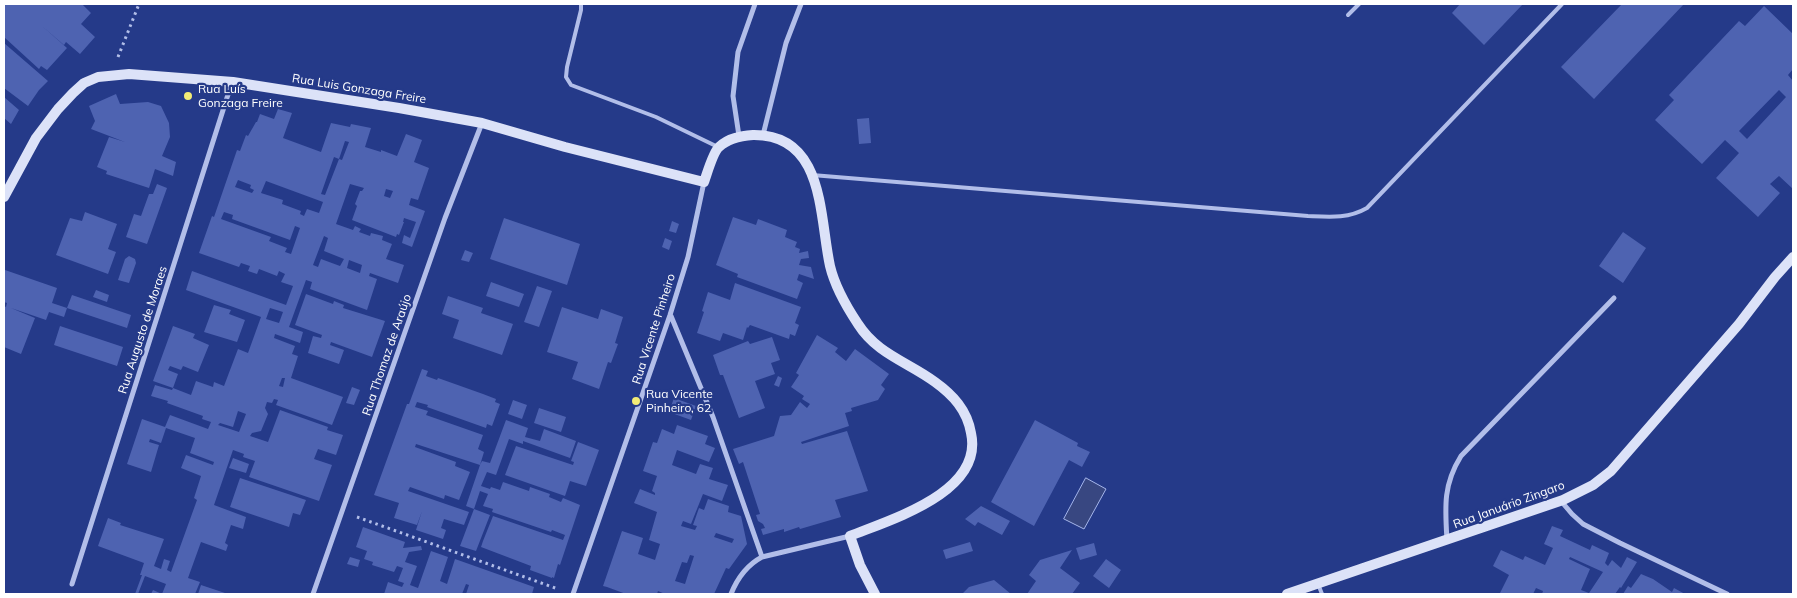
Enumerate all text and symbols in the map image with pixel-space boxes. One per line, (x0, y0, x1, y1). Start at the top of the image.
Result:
street label: Rua Luis Gonzaga Freire (291, 71, 427, 107)
place label: Rua Luís Gonzaga Freire (198, 82, 283, 110)
marker: Rua Luís Gonzaga Freire (182, 90, 194, 102)
street label: Rua Augusto de Moraes (116, 264, 170, 396)
street label: Rua Vicente Pinheiro (629, 272, 679, 386)
street label: Rua Thomaz de Araújo (359, 292, 415, 418)
place label: Rua Vicente Pinheiro, 62 (646, 387, 713, 415)
marker: Rua Vicente Pinheiro, 62 (630, 395, 642, 407)
street label: Rua Januário Zingaro (1451, 478, 1567, 532)

